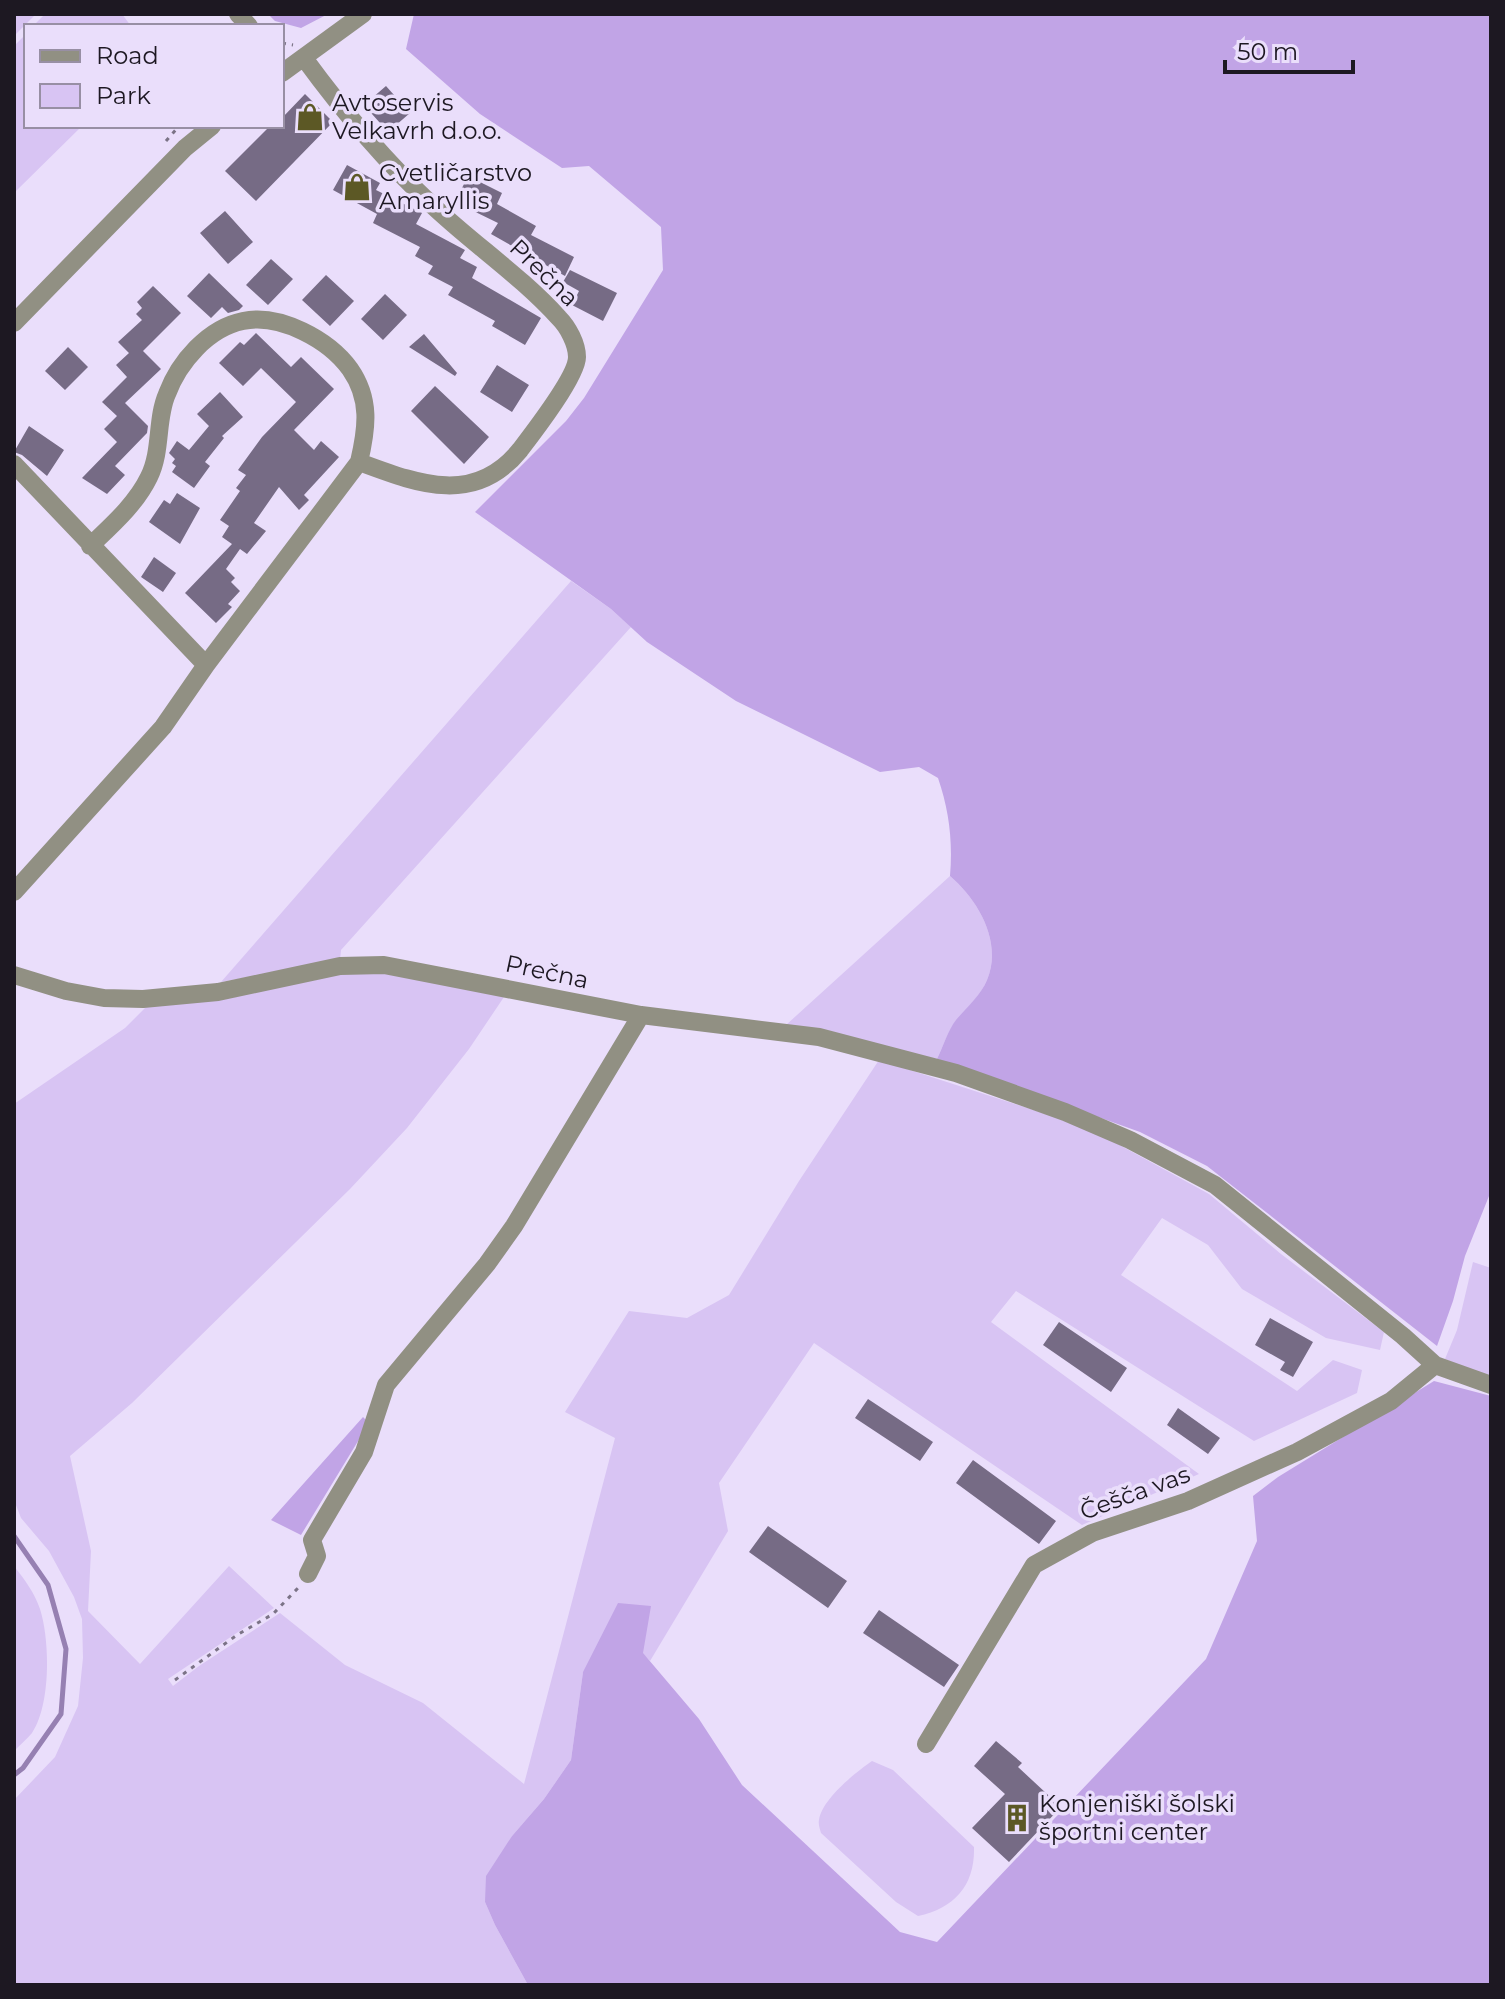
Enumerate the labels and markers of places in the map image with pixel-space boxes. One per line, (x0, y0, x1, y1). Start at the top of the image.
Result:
place label: Avtoservis Velkavrh d.o.o. (332, 88, 502, 145)
shop icon: Avtoservis Velkavrh d.o.o. (295, 102, 325, 132)
place label: Cvetličarstvo Amaryllis (379, 158, 532, 215)
shop icon: Cvetličarstvo Amaryllis (342, 172, 372, 202)
place label: Konjeniški šolski športni center (1039, 1789, 1235, 1846)
building icon: Konjeniški šolski športni center (1002, 1803, 1032, 1833)

